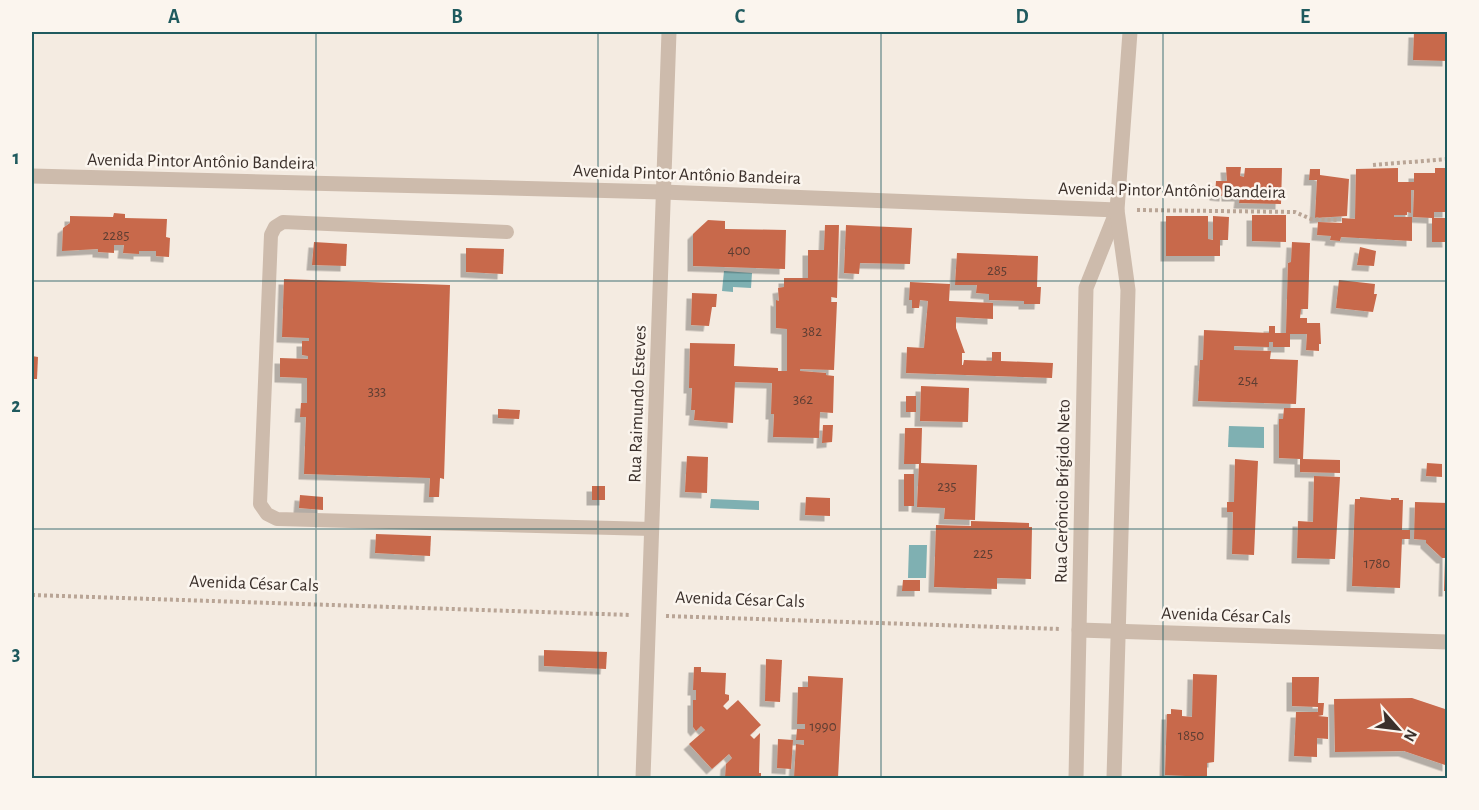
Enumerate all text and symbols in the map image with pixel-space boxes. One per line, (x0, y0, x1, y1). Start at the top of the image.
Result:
text: A (168, 7, 180, 27)
text: B (451, 7, 463, 27)
text: C (735, 7, 746, 27)
text: D (1015, 7, 1029, 27)
text: E (1300, 7, 1310, 27)
text: 1 (12, 148, 20, 168)
street label: Avenida Pintor Antônio Bandeira (87, 151, 315, 173)
street label: Avenida Pintor Antônio Bandeira (573, 162, 801, 188)
street label: Avenida Pintor Antônio Bandeira (1058, 180, 1286, 202)
house number: 2285 (102, 228, 130, 243)
house number: 400 (727, 243, 751, 258)
house number: 285 (987, 263, 1007, 278)
house number: 382 (802, 324, 822, 339)
street label: Rua Raimundo Esteves (626, 325, 650, 483)
house number: 254 (1238, 373, 1258, 388)
house number: 333 (368, 384, 386, 399)
house number: 362 (793, 392, 813, 407)
text: 2 (11, 396, 21, 416)
street label: Rua Gerôncio Brígido Neto (1052, 399, 1074, 583)
house number: 235 (937, 479, 957, 494)
house number: 225 (973, 546, 993, 561)
house number: 1780 (1364, 556, 1390, 571)
street label: Avenida César Cals (189, 573, 319, 595)
street label: Avenida César Cals (675, 589, 805, 611)
street label: Avenida César Cals (1161, 605, 1291, 627)
text: 3 (12, 644, 20, 664)
north arrow (1368, 699, 1428, 759)
house number: 1990 (809, 719, 837, 734)
text: N (1401, 727, 1420, 744)
house number: 1850 (1178, 728, 1204, 743)

